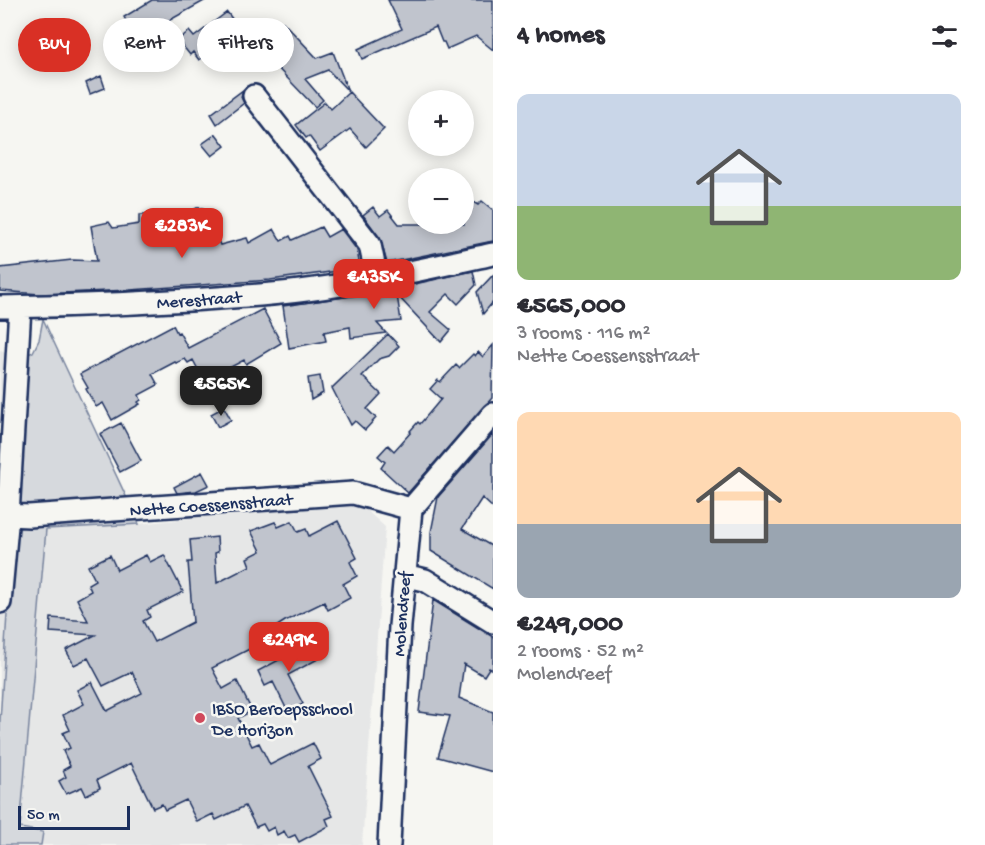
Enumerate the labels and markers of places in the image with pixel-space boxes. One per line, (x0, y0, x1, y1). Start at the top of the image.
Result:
pin: €283K (140, 208, 224, 259)
pin: €435K (332, 259, 416, 310)
pin: €565K (179, 366, 263, 417)
pin: €249K (247, 622, 331, 673)
place label: IBSO Beroepsschool De Horizon (211, 700, 353, 742)
marker: IBSO Beroepsschool De Horizon (193, 711, 207, 725)

